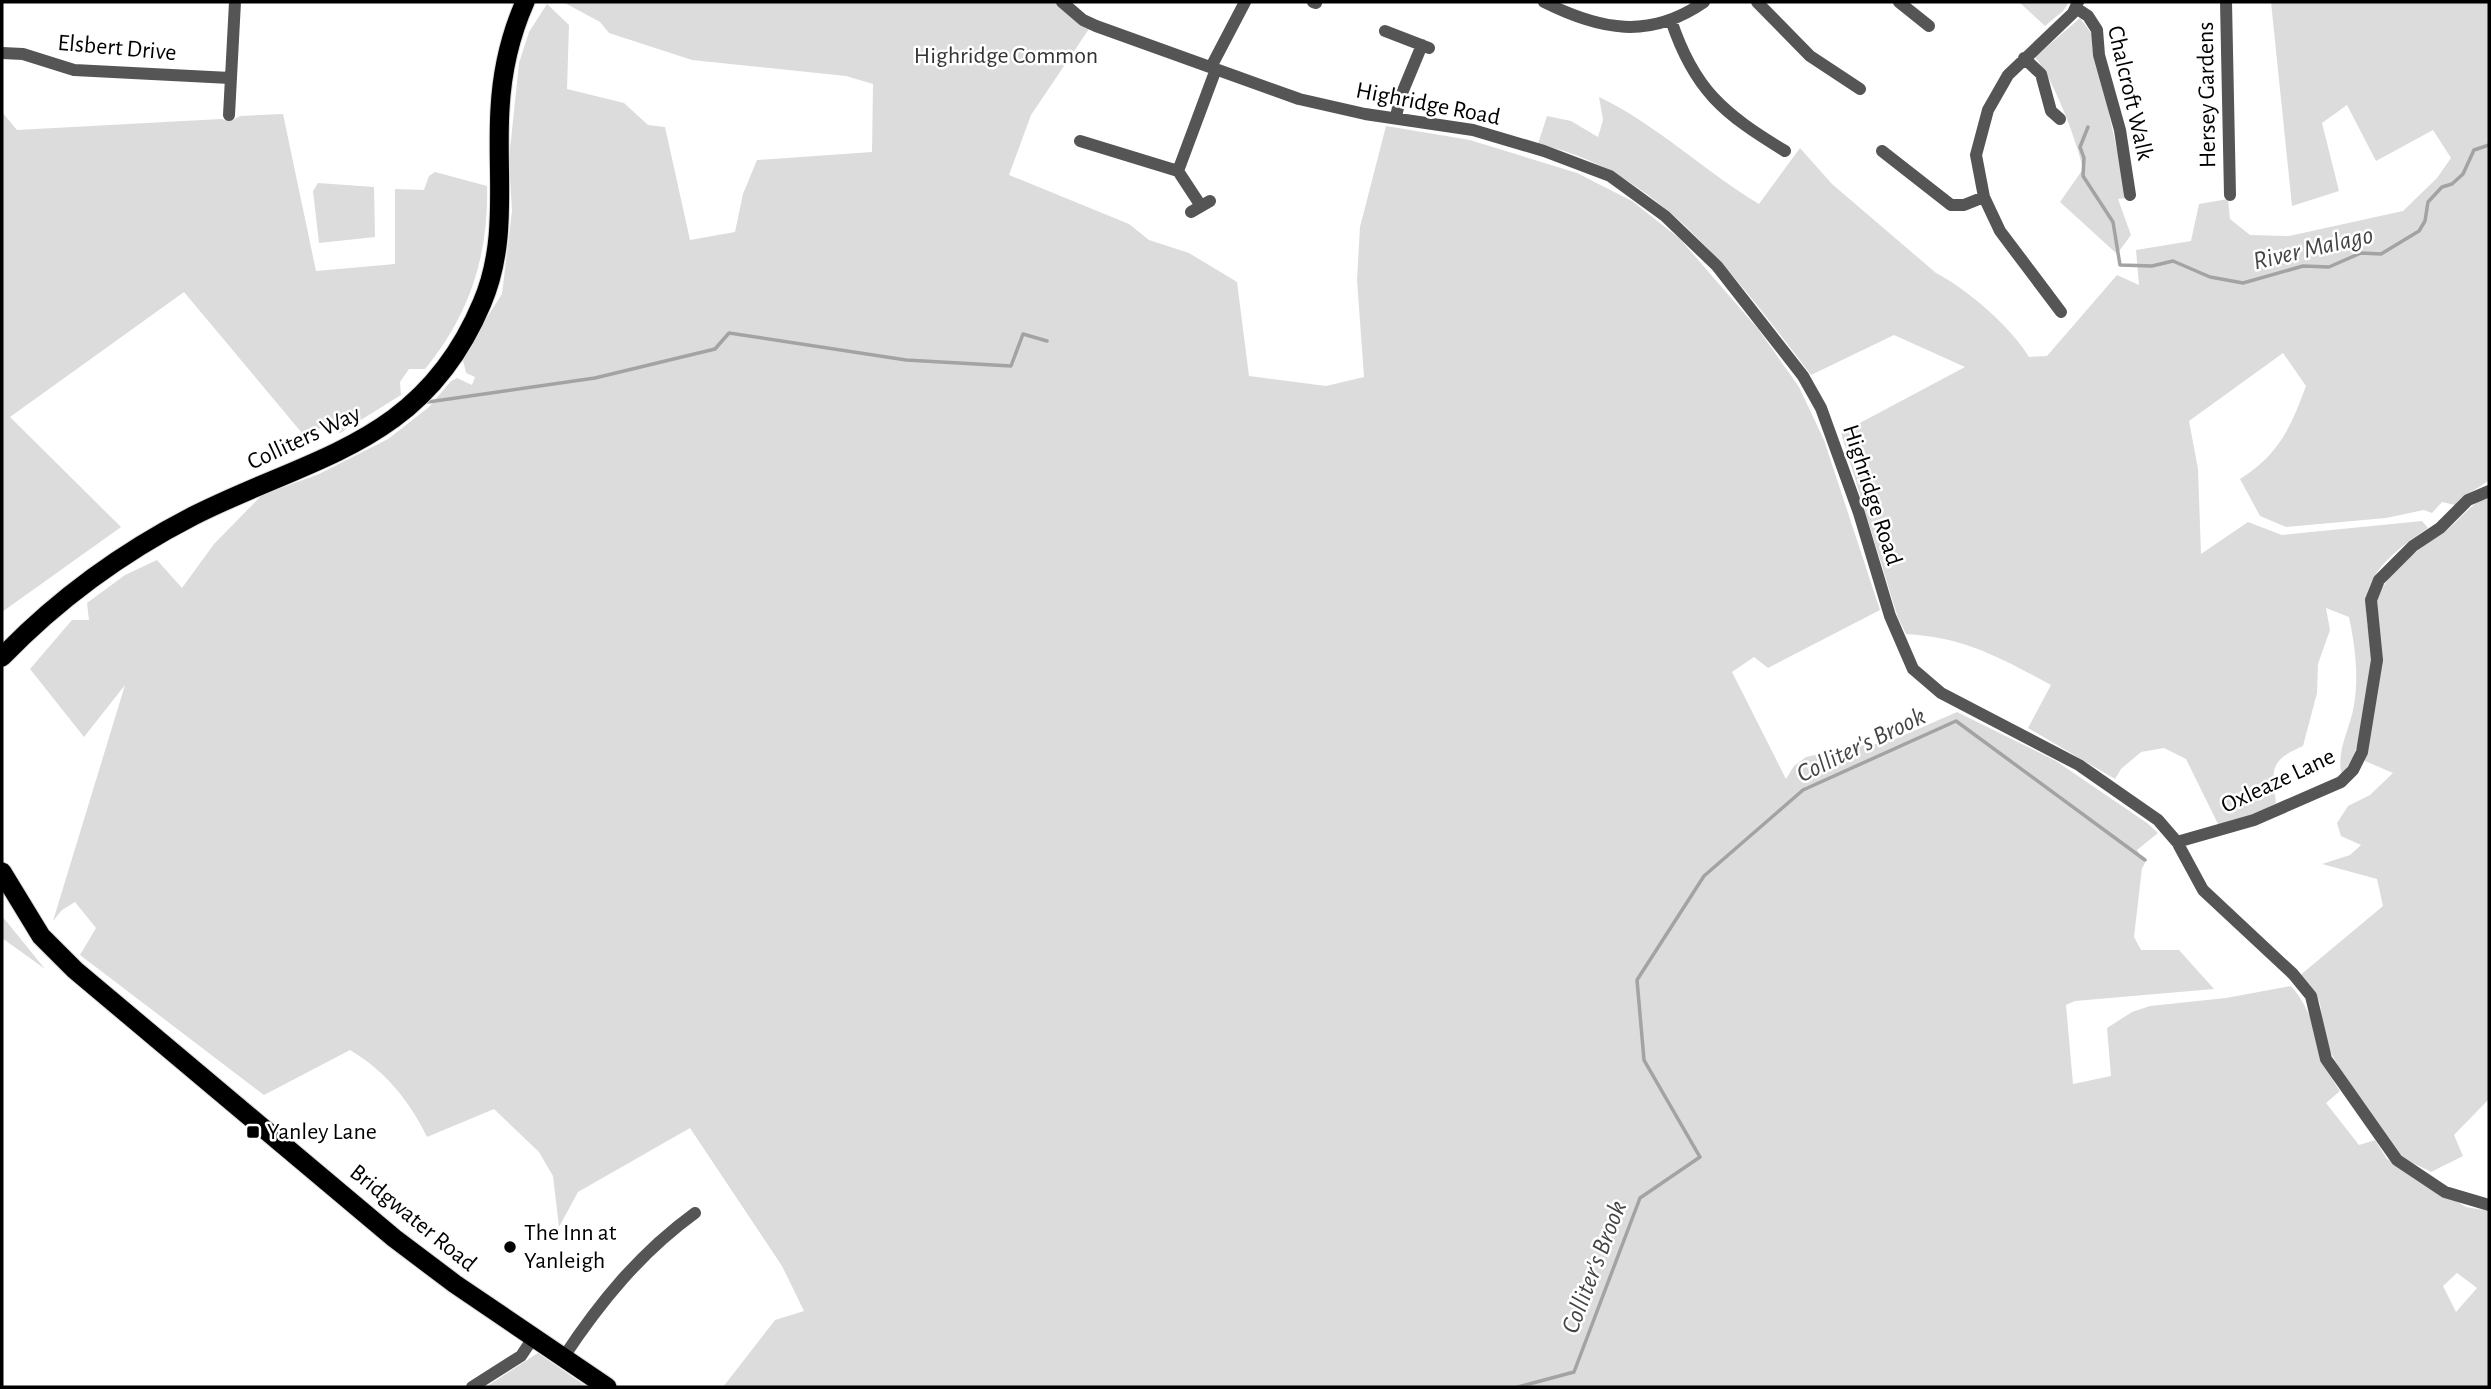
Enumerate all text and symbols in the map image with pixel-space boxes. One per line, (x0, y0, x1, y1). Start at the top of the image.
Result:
street label: Hersey Gardens (2194, 22, 2220, 168)
street label: Chalcroft Walk (2103, 23, 2157, 163)
street label: Elsbert Drive (57, 31, 177, 65)
park label: Highridge Common (914, 44, 1098, 68)
street label: Highridge Road (1354, 78, 1502, 130)
water label: River Malago (2251, 222, 2375, 274)
street label: Colliters Way (244, 401, 364, 475)
street label: Highridge Road (1838, 422, 1906, 568)
water label: Colliter's Brook (1793, 703, 1929, 787)
street label: Oxleaze Lane (2217, 744, 2339, 818)
place label: Yanley Lane (267, 1120, 377, 1144)
marker: Yanley Lane (245, 1124, 261, 1140)
street label: Bridgwater Road (345, 1160, 481, 1276)
water label: Colliter's Brook (1557, 1197, 1631, 1337)
place label: The Inn at Yanleigh (524, 1221, 617, 1273)
marker: The Inn at Yanleigh (502, 1239, 518, 1255)

